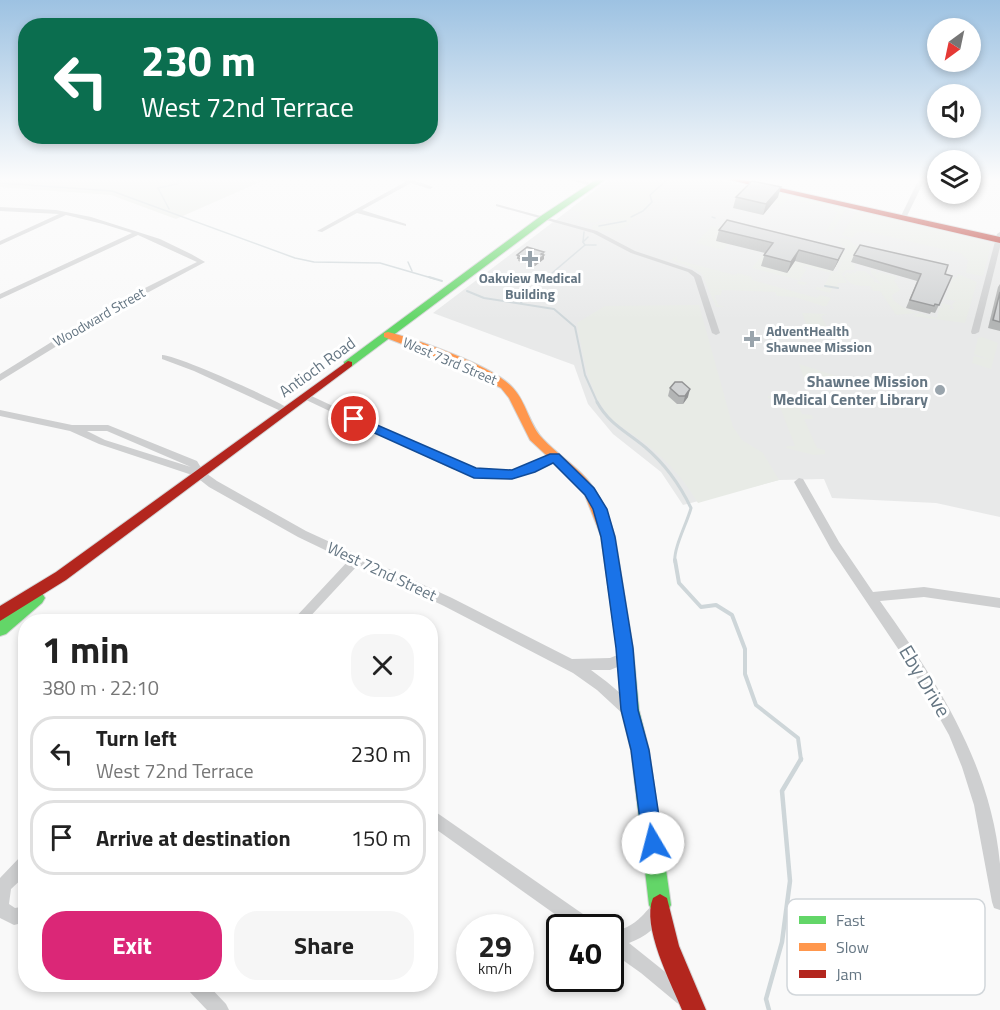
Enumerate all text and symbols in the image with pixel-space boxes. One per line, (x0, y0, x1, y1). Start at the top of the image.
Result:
north arrow (927, 18, 981, 72)
map controls (927, 18, 981, 204)
text: 230 m (141, 28, 256, 92)
icon: left (42, 42, 120, 120)
button: sound (927, 84, 981, 138)
text: West 72nd Terrace (141, 86, 354, 127)
button: layers (927, 150, 981, 204)
marker: Oakview Medical Building (521, 250, 539, 268)
place label: Oakview Medical Building (479, 267, 581, 304)
street label: Woodward Street (49, 282, 149, 351)
place label: AdventHealth Shawnee Mission (766, 320, 872, 357)
marker: AdventHealth Shawnee Mission (743, 330, 761, 348)
street label: Antioch Road (274, 331, 360, 403)
street label: West 73rd Street (400, 331, 501, 390)
place label: Shawnee Mission Medical Center Library (773, 369, 928, 411)
marker: Shawnee Mission Medical Center Library (933, 383, 947, 397)
pin (328, 393, 379, 444)
icon: arrive (337, 402, 370, 435)
street label: West 72nd Street (323, 535, 441, 607)
text: 1 min (42, 622, 129, 677)
button: close (351, 634, 414, 697)
street label: Eby Drive (892, 639, 959, 723)
text: 380 m · 22:10 (42, 672, 159, 703)
text: Turn left (96, 721, 177, 755)
icon: left (45, 737, 78, 770)
text: 230 m (351, 737, 411, 771)
text: West 72nd Terrace (96, 755, 254, 786)
position arrow (621, 811, 685, 875)
icon: arrive (45, 821, 78, 854)
text: Arrive at destination (96, 821, 291, 855)
text: 150 m (351, 821, 411, 855)
legend (787, 899, 985, 995)
text: Fast (836, 908, 865, 932)
button: Exit (42, 911, 222, 980)
button: Share (234, 911, 414, 980)
speed limit sign: 40 (546, 914, 624, 992)
text: 29 (478, 923, 512, 969)
text: Slow (836, 935, 869, 959)
text: km/h (478, 957, 512, 980)
text: Jam (836, 962, 862, 986)

